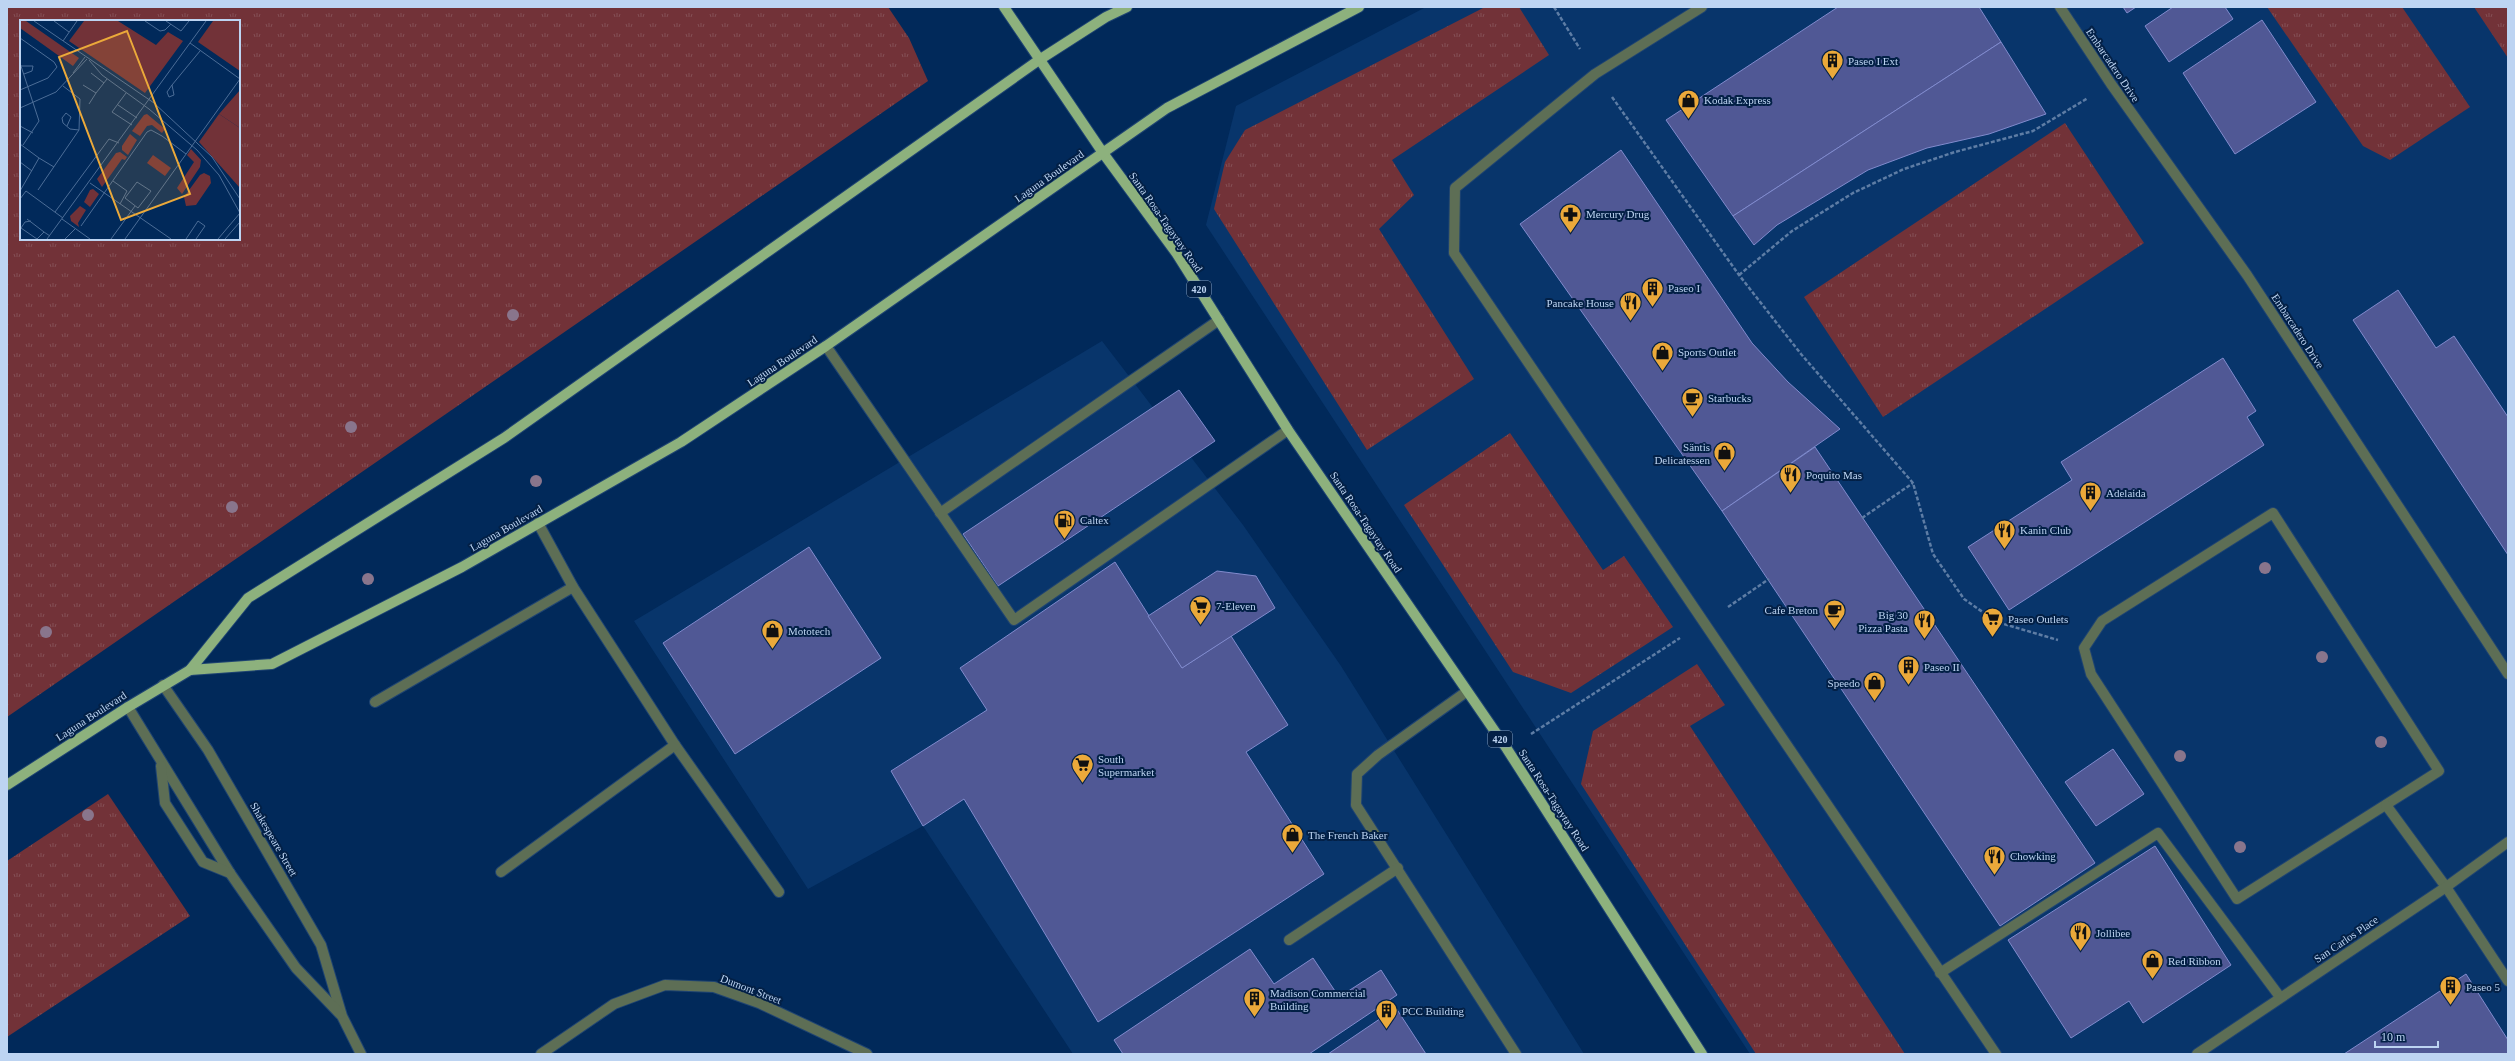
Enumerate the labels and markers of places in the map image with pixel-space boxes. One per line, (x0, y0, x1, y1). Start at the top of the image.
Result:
building icon: Paseo I Ext (1820, 48, 1846, 81)
place label: Paseo I Ext (1848, 55, 1898, 67)
shop icon: Kodak Express (1676, 87, 1702, 120)
place label: Kodak Express (1704, 94, 1771, 106)
pharmacy icon: Mercury Drug (1558, 201, 1584, 234)
place label: Mercury Drug (1586, 208, 1650, 220)
building icon: Paseo I (1640, 275, 1666, 308)
place label: Paseo I (1668, 282, 1700, 294)
restaurant icon: Pancake House (1617, 290, 1643, 323)
place label: Pancake House (1546, 297, 1614, 309)
shop icon: Sports Outlet (1649, 339, 1675, 372)
place label: Sports Outlet (1678, 346, 1736, 358)
cafe icon: Starbucks (1680, 385, 1706, 418)
place label: Starbucks (1708, 392, 1751, 404)
shop icon: Säntis Delicatessen (1712, 440, 1738, 473)
place label: Säntis Delicatessen (1654, 441, 1710, 466)
restaurant icon: Poquito Mas (1778, 462, 1804, 495)
place label: Poquito Mas (1806, 469, 1862, 481)
building icon: Adelaida (2077, 480, 2103, 513)
place label: Adelaida (2106, 487, 2146, 499)
fuel station icon: Caltex (1052, 507, 1078, 540)
place label: Caltex (1080, 514, 1109, 526)
restaurant icon: Kanin Club (1992, 517, 2018, 550)
place label: Kanin Club (2020, 524, 2072, 536)
supermarket icon: 7-Eleven (1188, 593, 1214, 626)
cafe icon: Cafe Breton (1821, 597, 1847, 630)
place label: 7-Eleven (1216, 600, 1256, 612)
place label: Cafe Breton (1765, 604, 1819, 616)
supermarket icon: Paseo Outlets (1980, 606, 2006, 639)
restaurant icon: Big 30 Pizza Pasta (1911, 608, 1937, 641)
place label: Big 30 Pizza Pasta (1858, 609, 1908, 634)
place label: Paseo Outlets (2008, 613, 2068, 625)
shop icon: Mototech (759, 618, 785, 651)
place label: Mototech (788, 625, 831, 637)
building icon: Paseo II (1895, 654, 1921, 687)
place label: Paseo II (1924, 661, 1960, 673)
shop icon: Speedo (1862, 670, 1888, 703)
place label: Speedo (1828, 677, 1860, 689)
supermarket icon: South Supermarket (1070, 752, 1096, 785)
place label: South Supermarket (1098, 753, 1154, 778)
shop icon: The French Baker (1279, 822, 1305, 855)
place label: The French Baker (1308, 829, 1388, 841)
restaurant icon: Chowking (1982, 843, 2008, 876)
place label: Chowking (2010, 850, 2056, 862)
restaurant icon: Jollibee (2068, 920, 2094, 953)
place label: Jollibee (2096, 927, 2130, 939)
shop icon: Red Ribbon (2139, 948, 2165, 981)
place label: Red Ribbon (2168, 955, 2221, 967)
building icon: Paseo 5 (2438, 974, 2464, 1007)
place label: Paseo 5 (2466, 981, 2500, 993)
building icon: Madison Commercial Building (1241, 986, 1267, 1019)
place label: Madison Commercial Building (1270, 987, 1366, 1012)
building icon: PCC Building (1373, 998, 1399, 1031)
place label: PCC Building (1402, 1005, 1465, 1017)

